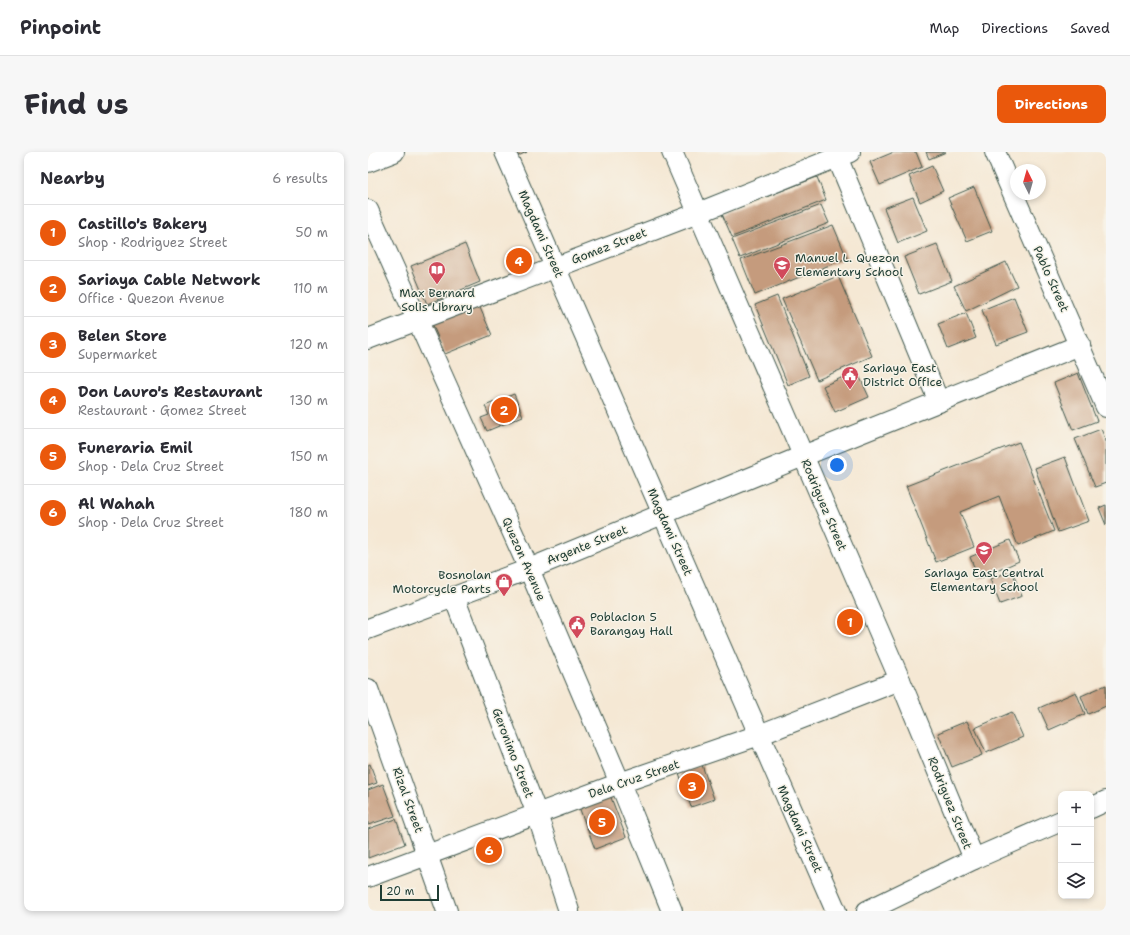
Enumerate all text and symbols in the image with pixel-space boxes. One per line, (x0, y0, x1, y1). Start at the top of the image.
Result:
text: Pinpoint (20, 15, 101, 40)
text: Map (930, 19, 960, 37)
text: Directions (982, 19, 1048, 37)
text: Saved (1070, 19, 1110, 37)
text: Find us (24, 85, 129, 123)
button: Directions (997, 85, 1106, 123)
north arrow (1010, 164, 1046, 200)
text: Nearby (40, 167, 105, 189)
text: 6 results (272, 170, 328, 187)
street label: Magdami Street (515, 188, 567, 280)
text: Castillo's Bakery (78, 214, 207, 234)
text: 1 (50, 224, 56, 241)
text: 50 m (295, 224, 328, 241)
street label: Gomez Street (569, 224, 649, 268)
text: Shop · Rodriguez Street (78, 234, 227, 251)
street label: Pablo Street (1029, 243, 1073, 315)
pin: 4 (506, 246, 532, 276)
place label: Manuel L. Quezon Elementary School (795, 250, 903, 280)
school or university icon: Manuel L. Quezon Elementary School (772, 255, 792, 280)
library icon: Max Bernard Solis Library (427, 260, 447, 285)
text: Sariaya Cable Network (78, 270, 260, 290)
text: 2 (48, 280, 58, 297)
text: 110 m (293, 280, 328, 297)
place label: Max Bernard Solis Library (399, 285, 475, 315)
text: Office · Quezon Avenue (78, 290, 225, 307)
text: Belen Store (78, 326, 167, 346)
text: 3 (48, 336, 58, 353)
text: 120 m (290, 336, 328, 353)
text: Supermarket (78, 346, 157, 363)
place label: Sariaya East District Office (863, 360, 942, 390)
public building icon: Sariaya East District Office (840, 365, 860, 390)
text: Don Lauro's Restaurant (78, 382, 263, 402)
text: 4 (48, 392, 58, 409)
text: 130 m (290, 392, 328, 409)
pin: 2 (491, 395, 517, 425)
text: Restaurant · Gomez Street (78, 402, 247, 419)
text: Funeraria Emil (78, 438, 193, 458)
text: 5 (49, 448, 57, 465)
text: 150 m (290, 448, 328, 465)
your location (827, 455, 847, 475)
street label: Rodriguez Street (797, 457, 851, 553)
text: Shop · Dela Cruz Street (78, 458, 224, 475)
street label: Magdami Street (644, 486, 696, 578)
text: Al Wahah (78, 494, 155, 514)
text: 6 (48, 504, 58, 521)
text: 180 m (289, 504, 328, 521)
text: Shop · Dela Cruz Street (78, 514, 224, 531)
street label: Quezon Avenue (498, 515, 550, 604)
street label: Argente Street (544, 521, 630, 569)
school or university icon: Sariaya East Central Elementary School (974, 540, 994, 565)
place label: Sariaya East Central Elementary School (924, 565, 1044, 595)
place label: Bosnolan Motorcycle Parts (393, 567, 491, 597)
shop icon: Bosnolan Motorcycle Parts (494, 572, 514, 597)
pin: 1 (837, 607, 863, 637)
place label: Poblacion 5 Barangay Hall (590, 609, 673, 639)
public building icon: Poblacion 5 Barangay Hall (567, 614, 587, 639)
street label: Geronimo Street (488, 706, 538, 800)
street label: Rodriguez Street (924, 754, 976, 852)
street label: Dela Cruz Street (586, 756, 682, 802)
street label: Rizal Street (389, 765, 427, 835)
pin: 3 (679, 771, 705, 801)
street label: Magdami Street (774, 783, 826, 875)
map controls (1058, 791, 1094, 899)
button: + (1058, 791, 1094, 827)
pin: 5 (589, 807, 615, 837)
button: − (1058, 827, 1094, 863)
pin: 6 (476, 835, 502, 865)
button: layers (1058, 863, 1094, 899)
scale bar (380, 883, 439, 902)
text: 20 m (386, 884, 414, 899)

